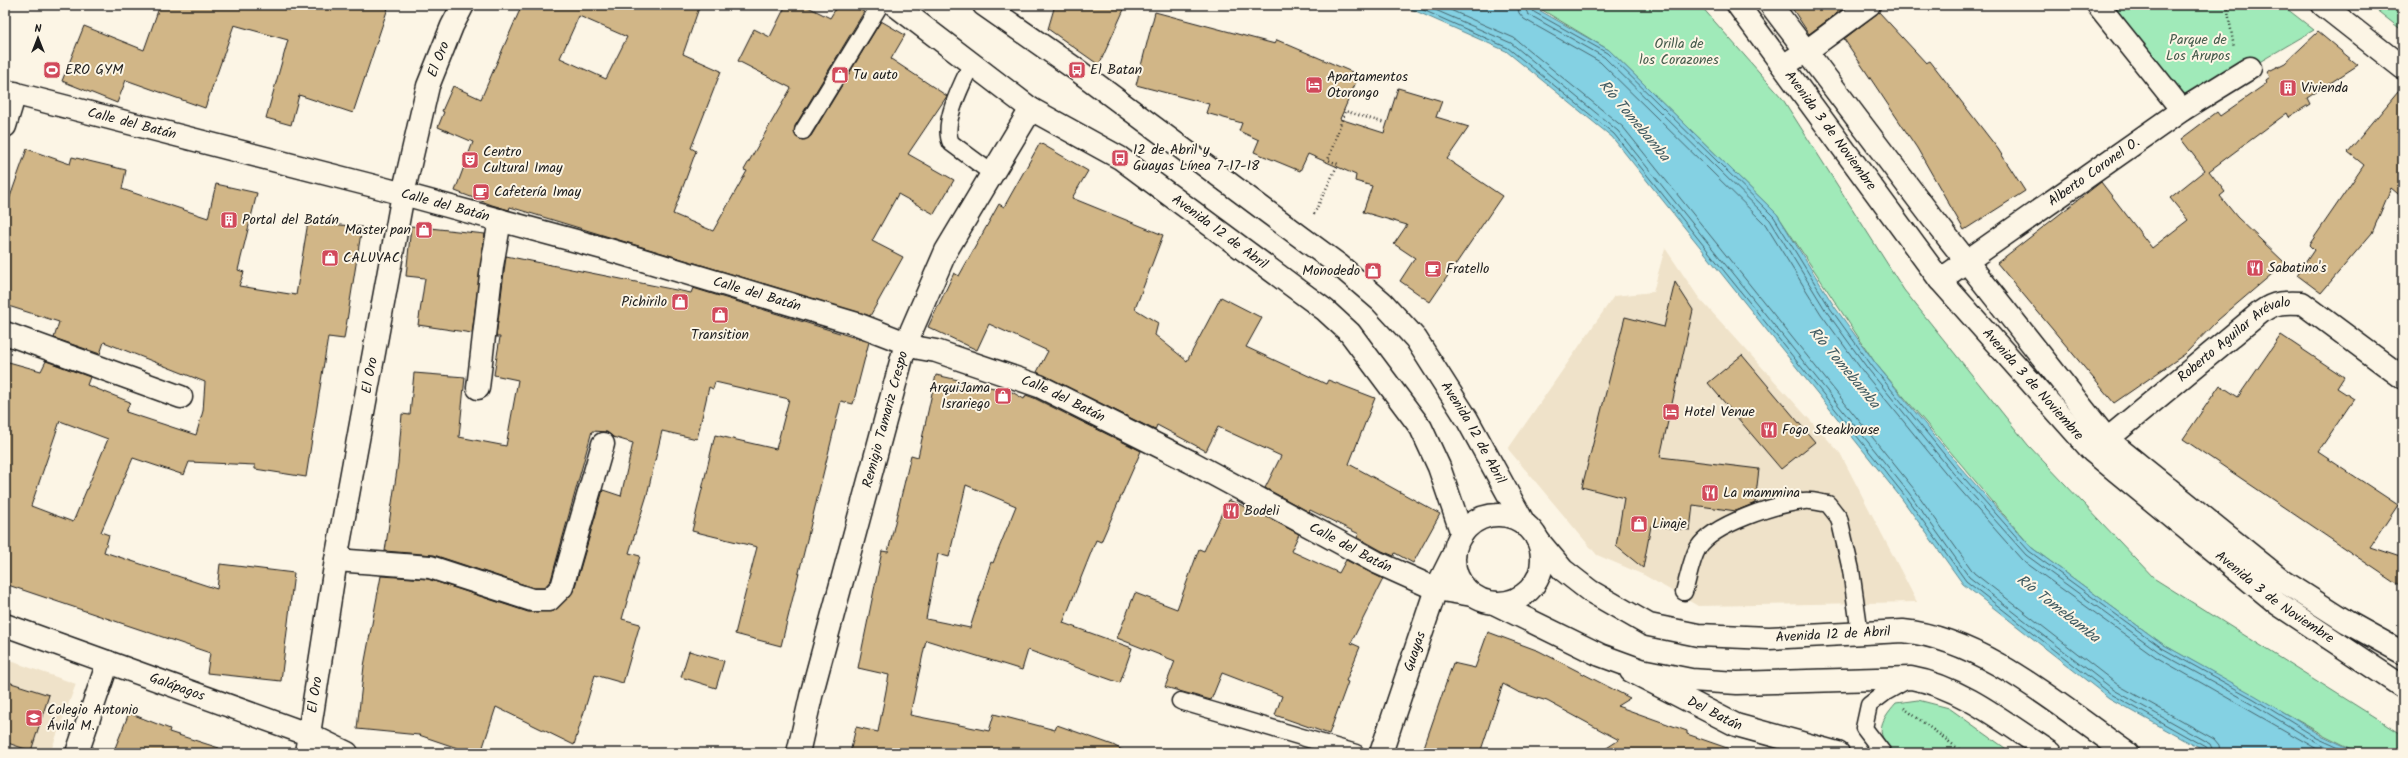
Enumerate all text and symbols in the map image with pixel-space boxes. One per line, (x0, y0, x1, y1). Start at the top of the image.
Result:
north arrow (18, 18, 58, 58)
text: N (35, 20, 42, 38)
park label: Parque de Los Arupos (2166, 29, 2230, 67)
park label: Orilla de los Corazones (1639, 33, 1719, 71)
street label: El Oro (422, 38, 456, 81)
place label: ERO GYM (65, 59, 123, 81)
place label: El Batan (1090, 59, 1142, 81)
sports icon: ERO GYM (42, 60, 62, 80)
bus stop icon: El Batan (1067, 60, 1087, 80)
place label: Tu auto (853, 64, 898, 86)
shop icon: Tu auto (830, 65, 850, 85)
place label: Apartamentos Otorongo (1327, 66, 1408, 104)
street label: Avenida 3 de Noviembre (1779, 66, 1882, 196)
hotel icon: Apartamentos Otorongo (1304, 75, 1324, 95)
water label: Río Tomebamba (1593, 75, 1676, 168)
place label: Vivienda (2301, 77, 2348, 99)
building icon: Vivienda (2278, 78, 2298, 98)
street label: Calle del Batán (85, 102, 179, 146)
street label: Alberto Coronel O. (2043, 132, 2144, 212)
place label: 12 de Abril y Guayas Línea 7-17-18 (1133, 139, 1260, 177)
place label: Centro Cultural Imay (483, 141, 563, 179)
bus stop icon: 12 de Abril y Guayas Línea 7-17-18 (1110, 148, 1130, 168)
theatre icon: Centro Cultural Imay (460, 150, 480, 170)
place label: Cafetería Imay (494, 181, 581, 203)
cafe icon: Cafetería Imay (471, 182, 491, 202)
street label: Calle del Batán (399, 183, 492, 228)
street label: Avenida 12 de Abril (1167, 189, 1273, 275)
place label: Portal del Batán (242, 209, 339, 231)
building icon: Portal del Batán (219, 210, 239, 230)
place label: Master pan (345, 219, 411, 241)
shop icon: Master pan (414, 220, 434, 240)
place label: CALUVAC (343, 247, 400, 269)
shop icon: CALUVAC (320, 248, 340, 268)
place label: Sabatino's (2268, 257, 2326, 279)
place label: Fratello (1446, 258, 1489, 280)
restaurant icon: Sabatino's (2245, 258, 2265, 278)
cafe icon: Fratello (1423, 259, 1443, 279)
place label: Monodedo (1302, 260, 1360, 282)
shop icon: Monodedo (1363, 261, 1383, 281)
street label: Calle del Batán (710, 271, 804, 318)
place label: Pichirilo (621, 291, 667, 313)
shop icon: Pichirilo (670, 292, 690, 312)
street label: Roberto Aguilar Arévalo (2173, 292, 2291, 388)
shop icon: Transition (710, 305, 730, 325)
water label: Río Tomebamba (1803, 322, 1886, 415)
street label: Avenida 3 de Noviembre (1977, 323, 2089, 446)
place label: Transition (691, 324, 749, 346)
street label: Remigio Tamariz Crespo (857, 348, 914, 490)
street label: El Oro (356, 355, 384, 395)
street label: Calle del Batán (1018, 370, 1109, 428)
place label: ArquiJama Israriego (929, 377, 990, 415)
street label: Avenida 12 de Abril (1435, 377, 1512, 489)
shop icon: ArquiJama Israriego (993, 386, 1013, 406)
place label: Hotel Venue (1684, 401, 1755, 423)
hotel icon: Hotel Venue (1661, 402, 1681, 422)
place label: Fogo Steakhouse (1782, 419, 1880, 441)
restaurant icon: Fogo Steakhouse (1759, 420, 1779, 440)
place label: La mammina (1723, 482, 1800, 504)
restaurant icon: La mammina (1700, 483, 1720, 503)
place label: Bodeli (1244, 500, 1280, 522)
restaurant icon: Bodeli (1221, 501, 1241, 521)
place label: Linaje (1652, 513, 1688, 535)
shop icon: Linaje (1629, 514, 1649, 534)
street label: Calle del Batán (1305, 517, 1395, 579)
street label: Avenida 3 de Noviembre (2210, 545, 2339, 650)
water label: Río Tomebamba (2011, 569, 2106, 650)
street label: Avenida 12 de Abril (1775, 621, 1892, 649)
street label: Guayas (1398, 629, 1432, 674)
street label: Galápagos (146, 667, 208, 707)
street label: El Oro (301, 675, 329, 715)
street label: Del Batán (1683, 691, 1744, 737)
place label: Colegio Antonio Ávila M. (47, 699, 138, 737)
school or university icon: Colegio Antonio Ávila M. (24, 708, 44, 728)

